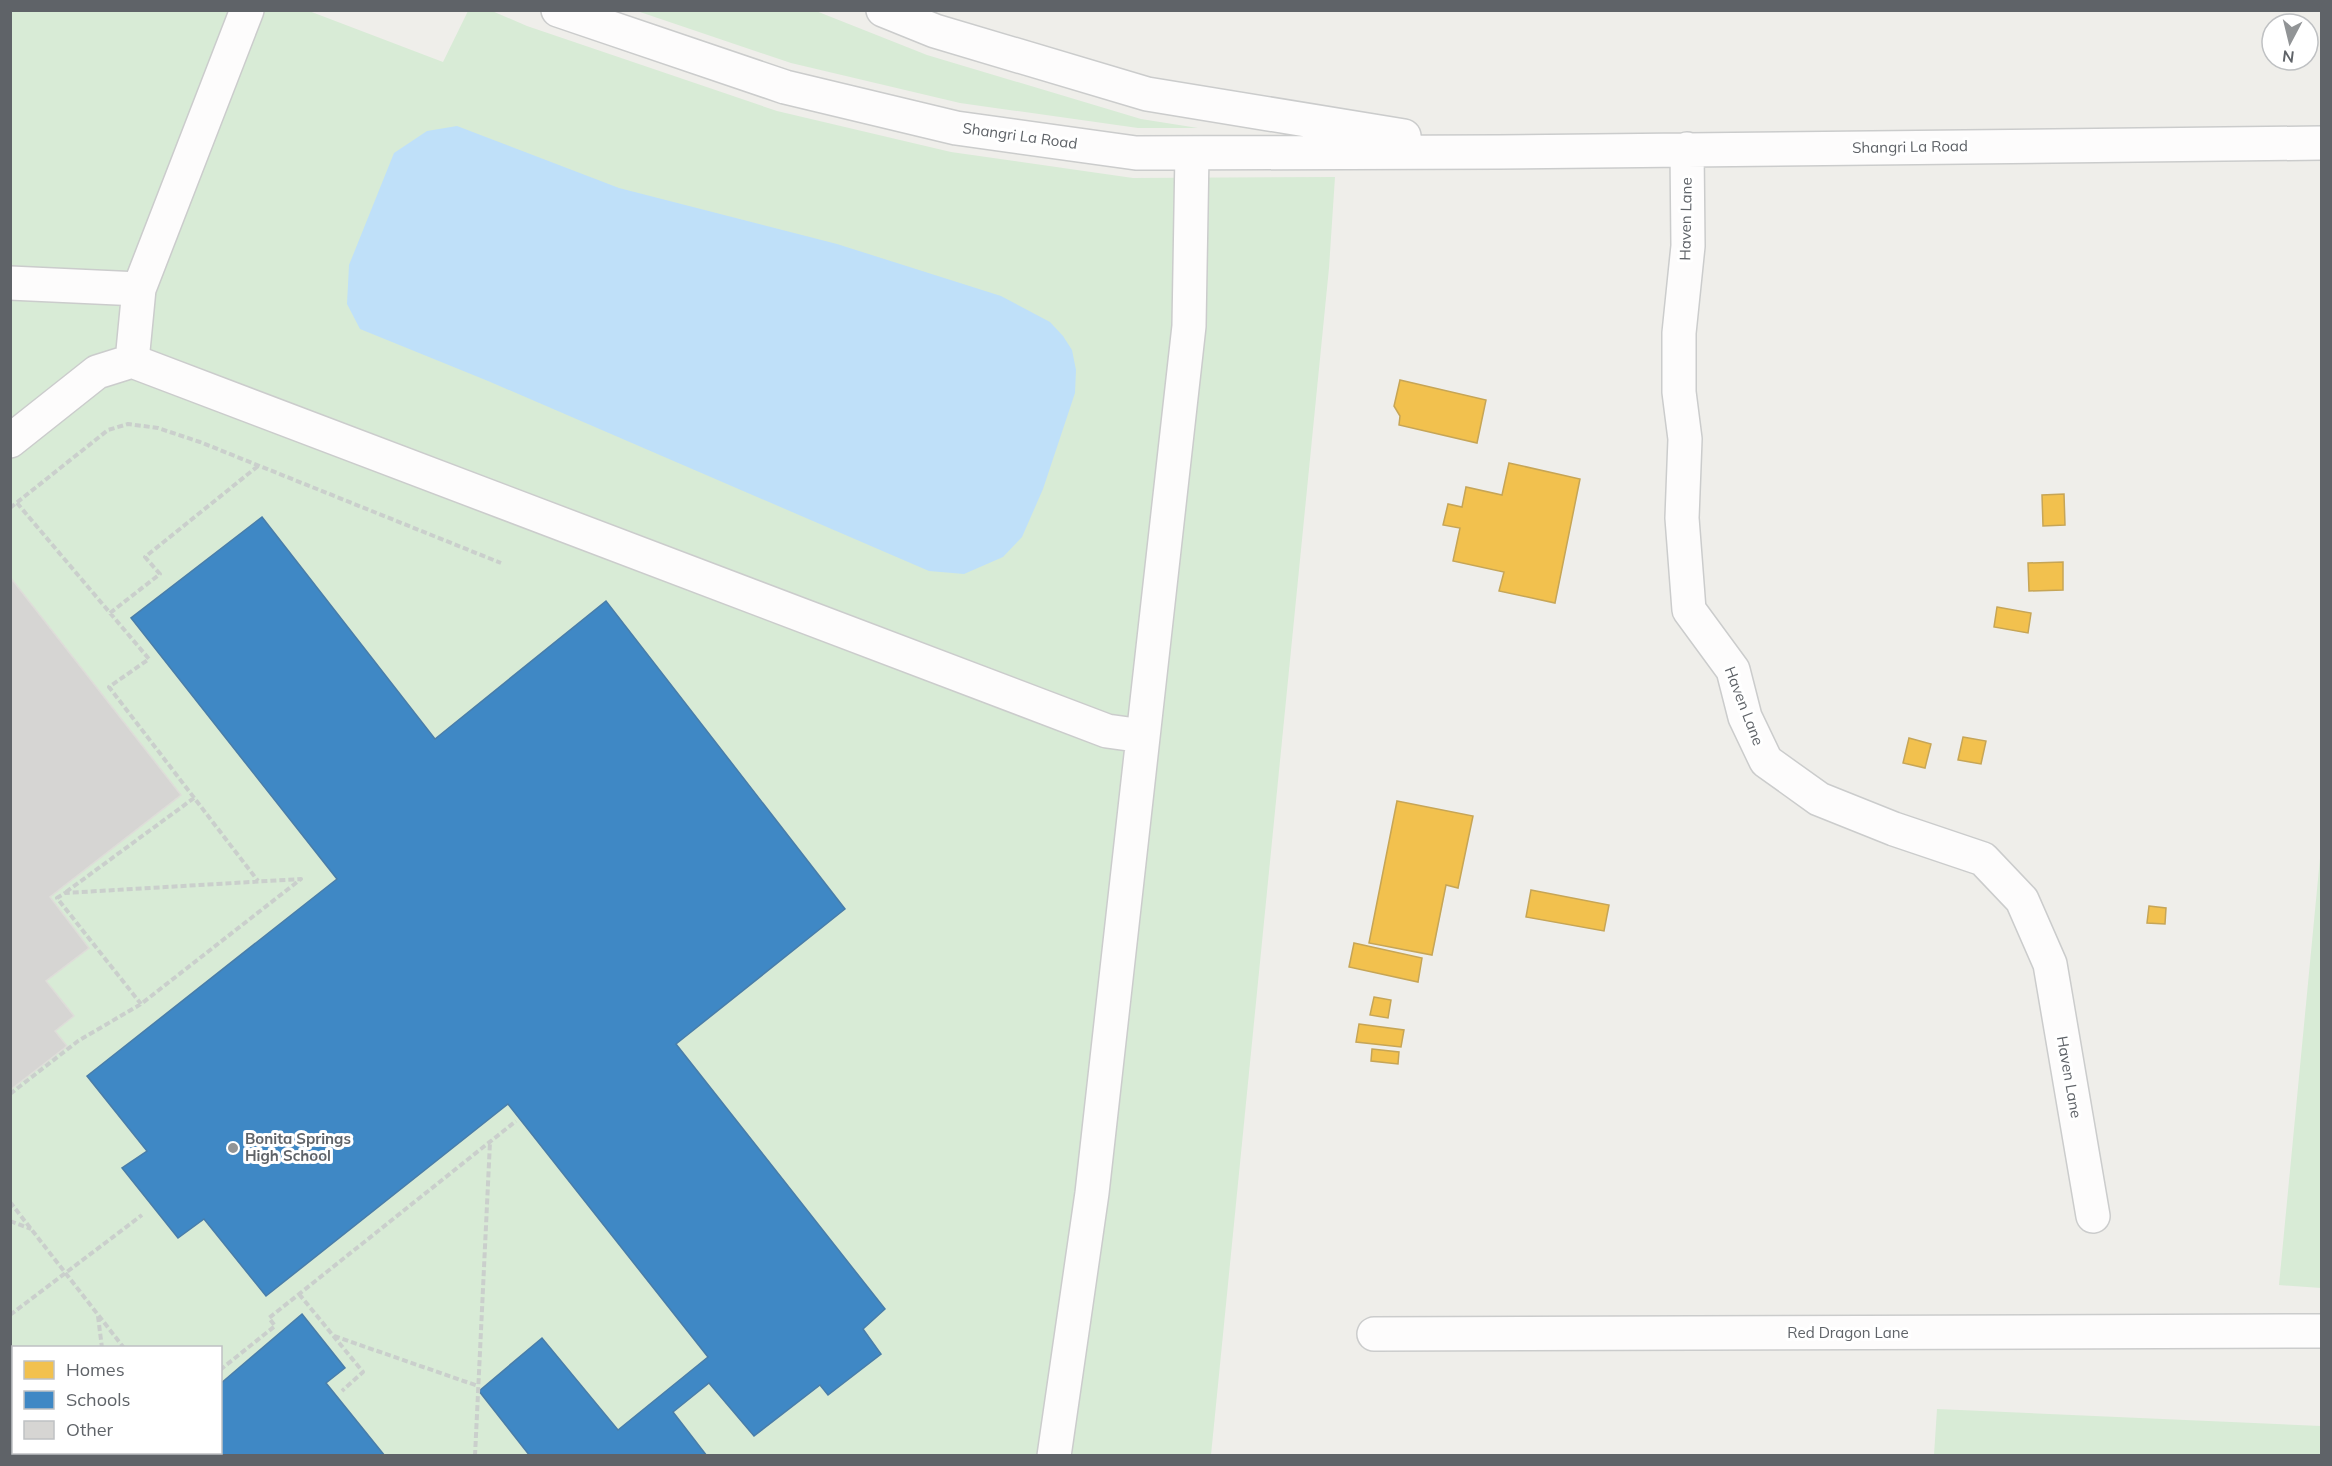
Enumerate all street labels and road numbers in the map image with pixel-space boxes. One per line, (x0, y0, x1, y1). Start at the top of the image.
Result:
street label: Shangri La Road (961, 118, 1079, 153)
street label: Shangri La Road (1852, 136, 1968, 157)
street label: Haven Lane (1675, 177, 1696, 261)
street label: Haven Lane (1721, 664, 1768, 748)
street label: Haven Lane (2053, 1034, 2086, 1120)
street label: Red Dragon Lane (1787, 1323, 1909, 1342)

